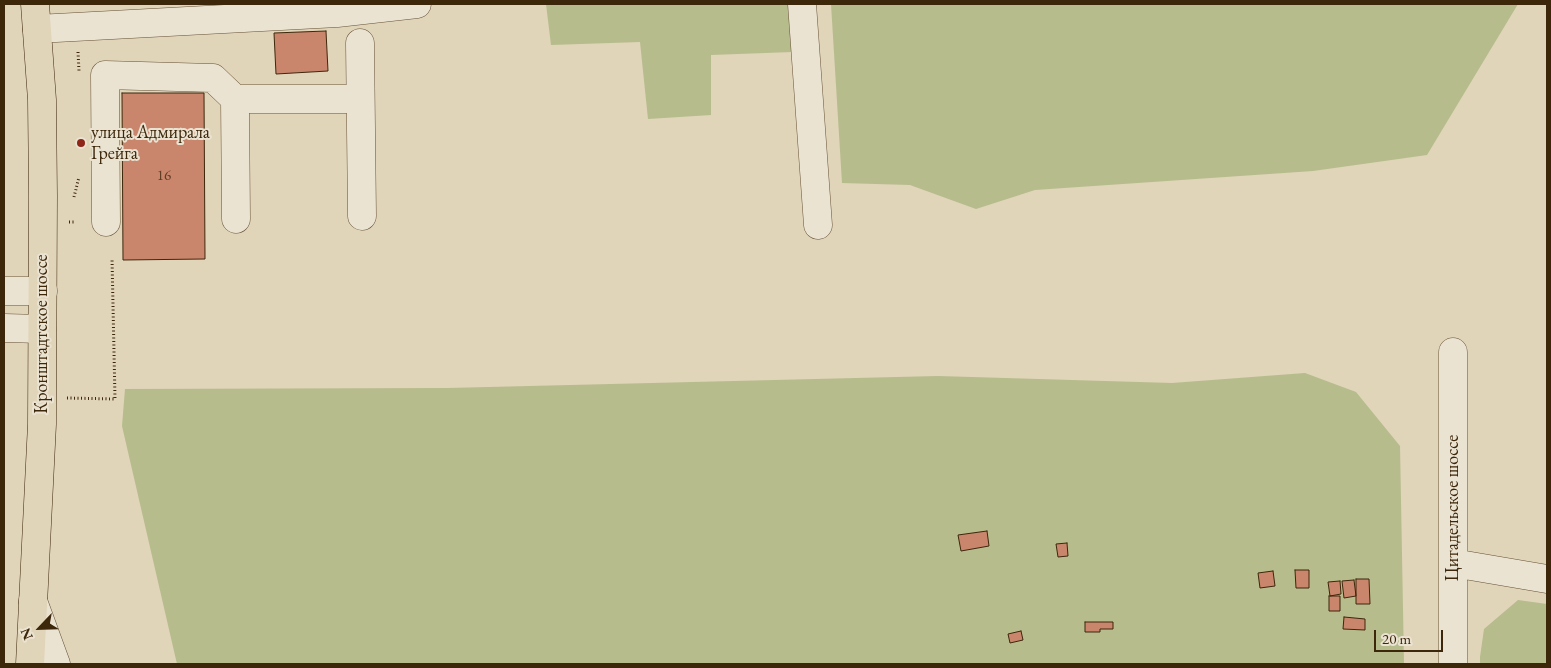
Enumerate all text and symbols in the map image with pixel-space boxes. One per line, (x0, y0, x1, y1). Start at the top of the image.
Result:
place label: улица Адмирала Грейга (91, 122, 210, 164)
marker: улица Адмирала Грейга (75, 137, 87, 149)
house number: 16 (157, 167, 171, 185)
street label: Кронштадтское шоссе (31, 254, 53, 414)
street label: Цитадельское шоссе (1442, 435, 1464, 581)
north arrow (15, 603, 65, 653)
scale bar (1376, 620, 1445, 652)
text: N (16, 625, 37, 643)
text: 20 m (1382, 629, 1411, 648)

